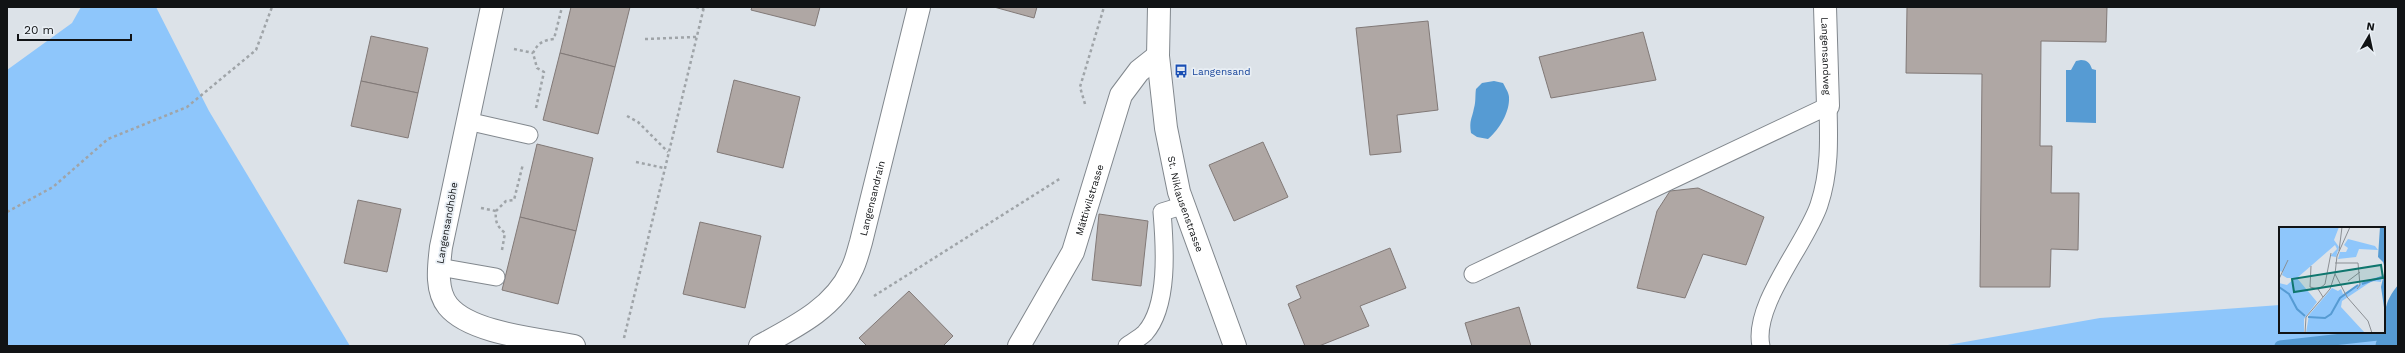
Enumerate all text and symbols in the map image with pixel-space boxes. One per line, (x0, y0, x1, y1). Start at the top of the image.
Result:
scale bar (18, 16, 131, 42)
north arrow (2349, 16, 2389, 56)
street label: Langensandweg (1820, 17, 1833, 96)
text: N (2365, 20, 2376, 34)
text: 20 m (24, 23, 54, 37)
bus stop icon: Langensand (1173, 63, 1189, 79)
place label: Langensand (1192, 66, 1251, 77)
street label: St. Niklausenstrasse (1166, 155, 1206, 254)
street label: Langensandrain (857, 159, 886, 237)
street label: Mättiwilstrasse (1073, 163, 1105, 237)
street label: Langensandhöhe (434, 181, 460, 265)
inset map (2279, 227, 2385, 333)

